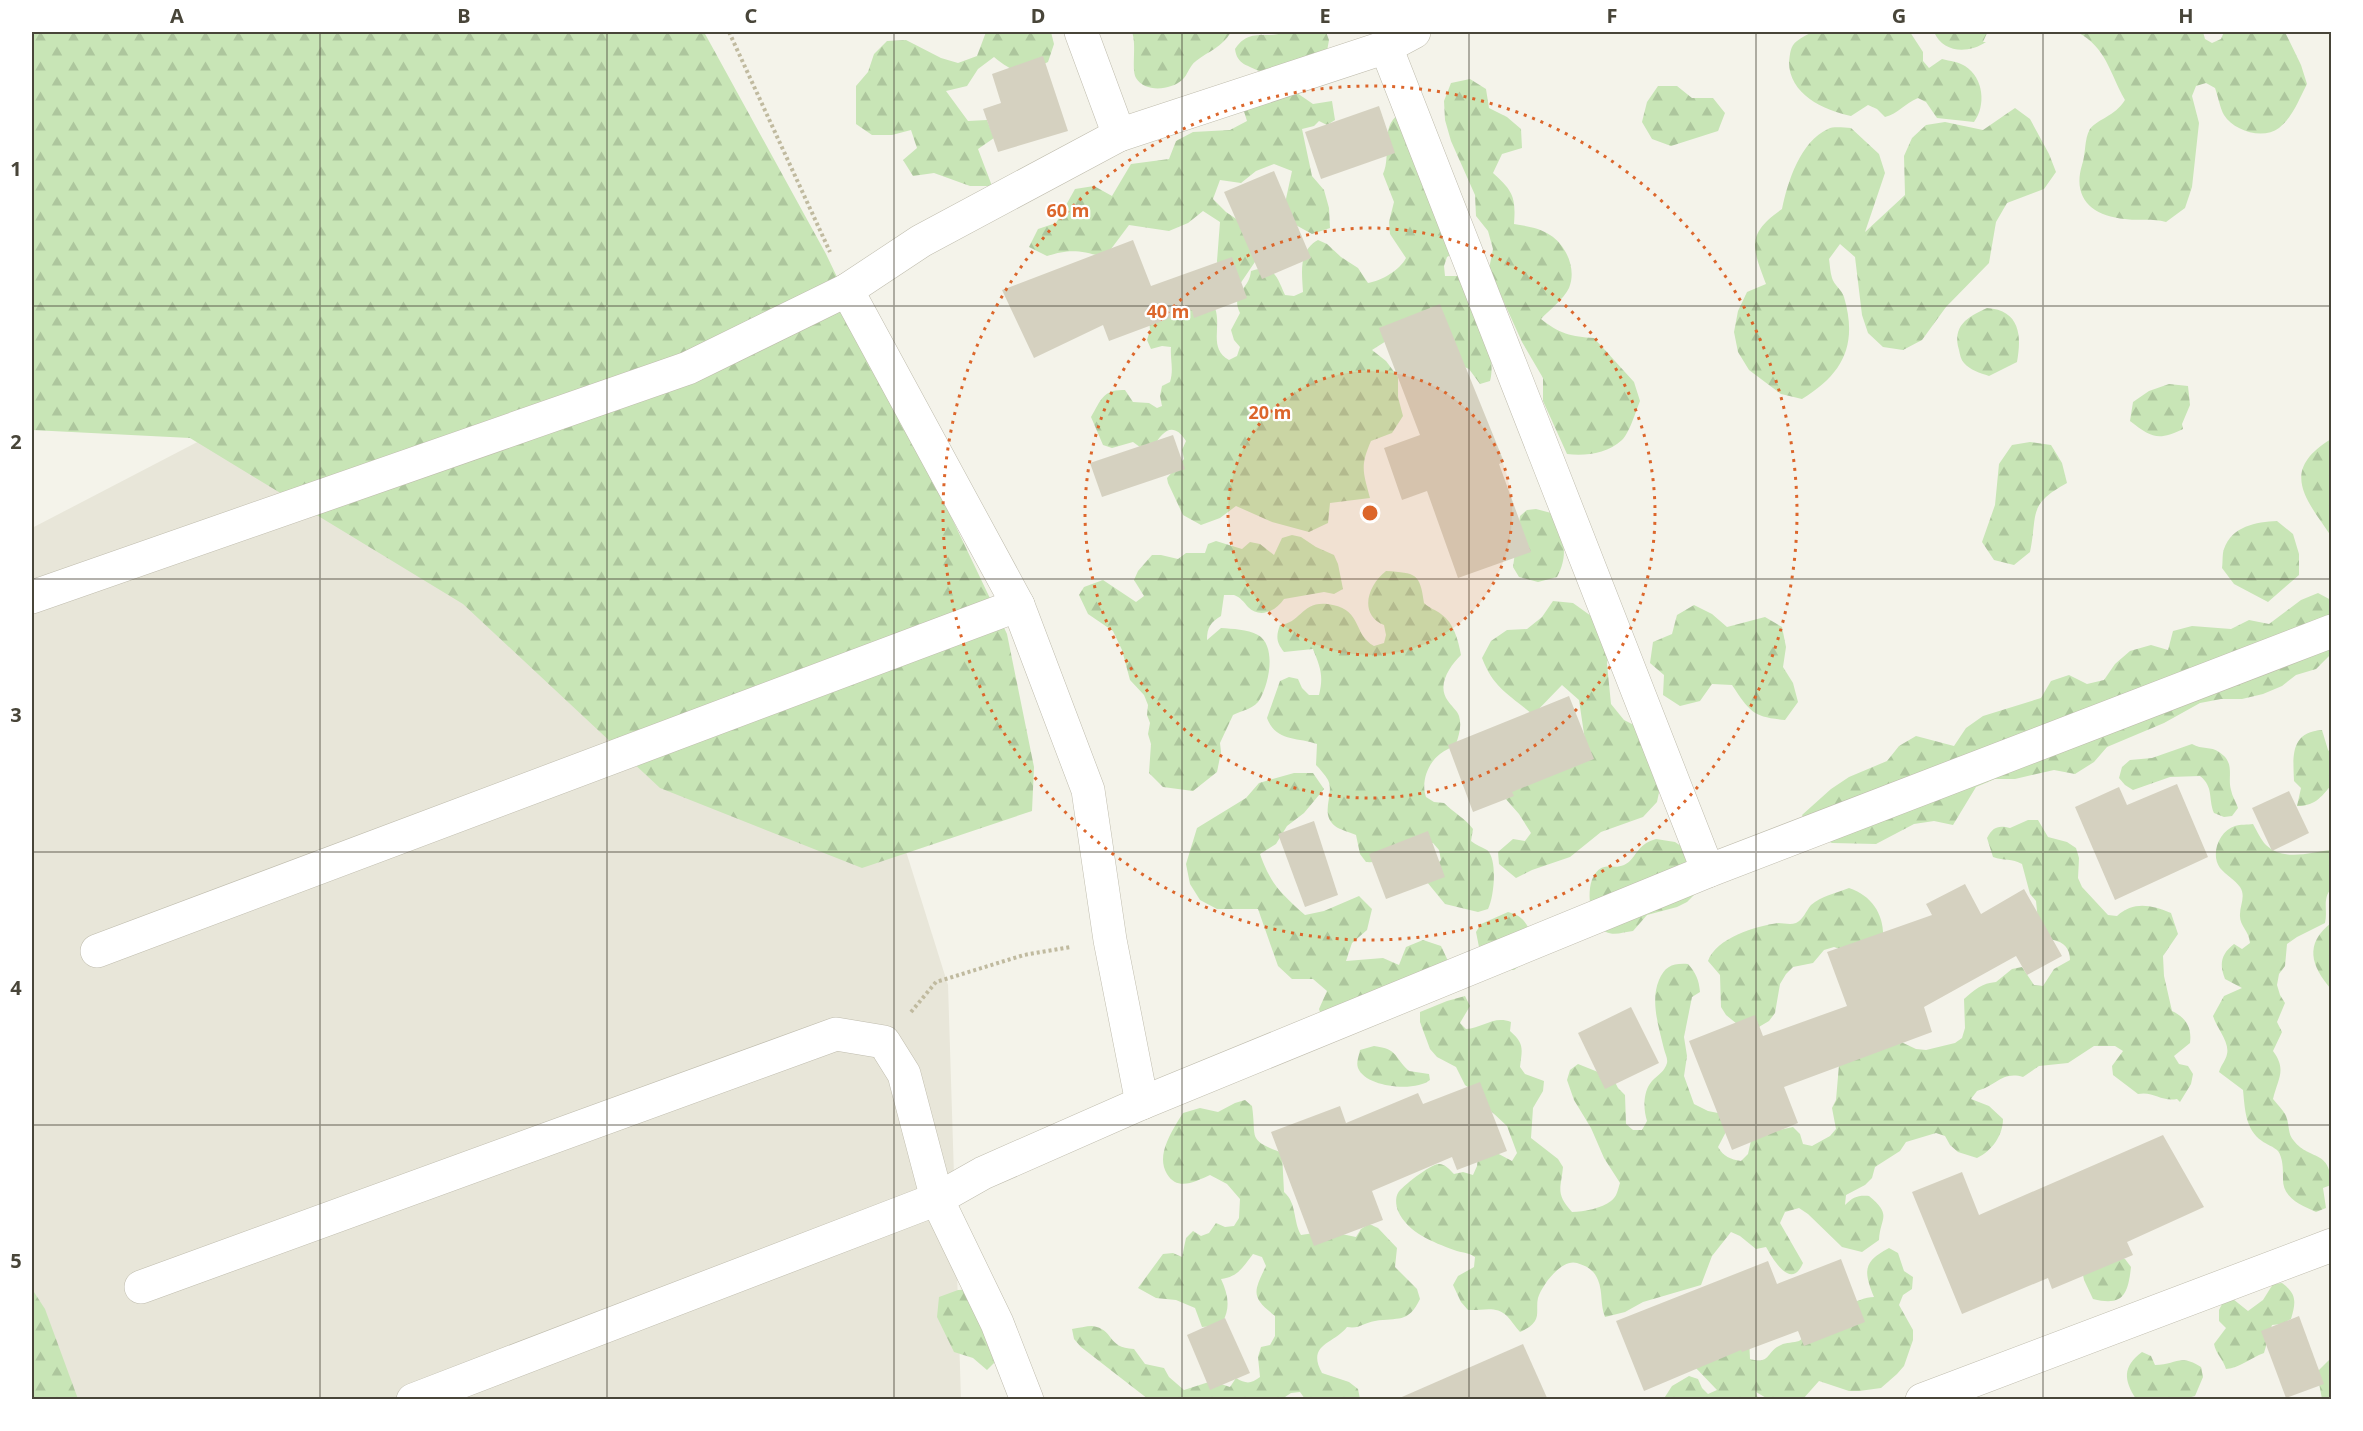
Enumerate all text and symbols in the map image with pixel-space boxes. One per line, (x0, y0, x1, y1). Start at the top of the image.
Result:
text: A (170, 2, 184, 29)
text: B (457, 2, 471, 29)
text: C (745, 2, 758, 29)
text: D (1031, 2, 1045, 29)
text: E (1319, 2, 1331, 29)
text: F (1607, 2, 1617, 29)
text: G (1892, 2, 1906, 29)
text: H (2178, 2, 2194, 29)
text: 1 (10, 155, 22, 182)
text: 60 m (1047, 198, 1089, 222)
text: 40 m (1147, 299, 1189, 323)
text: 20 m (1249, 400, 1291, 424)
text: 2 (10, 428, 22, 455)
centre of rings (1360, 503, 1380, 523)
text: 3 (10, 701, 22, 728)
text: 4 (10, 974, 22, 1001)
text: 5 (10, 1247, 22, 1274)

